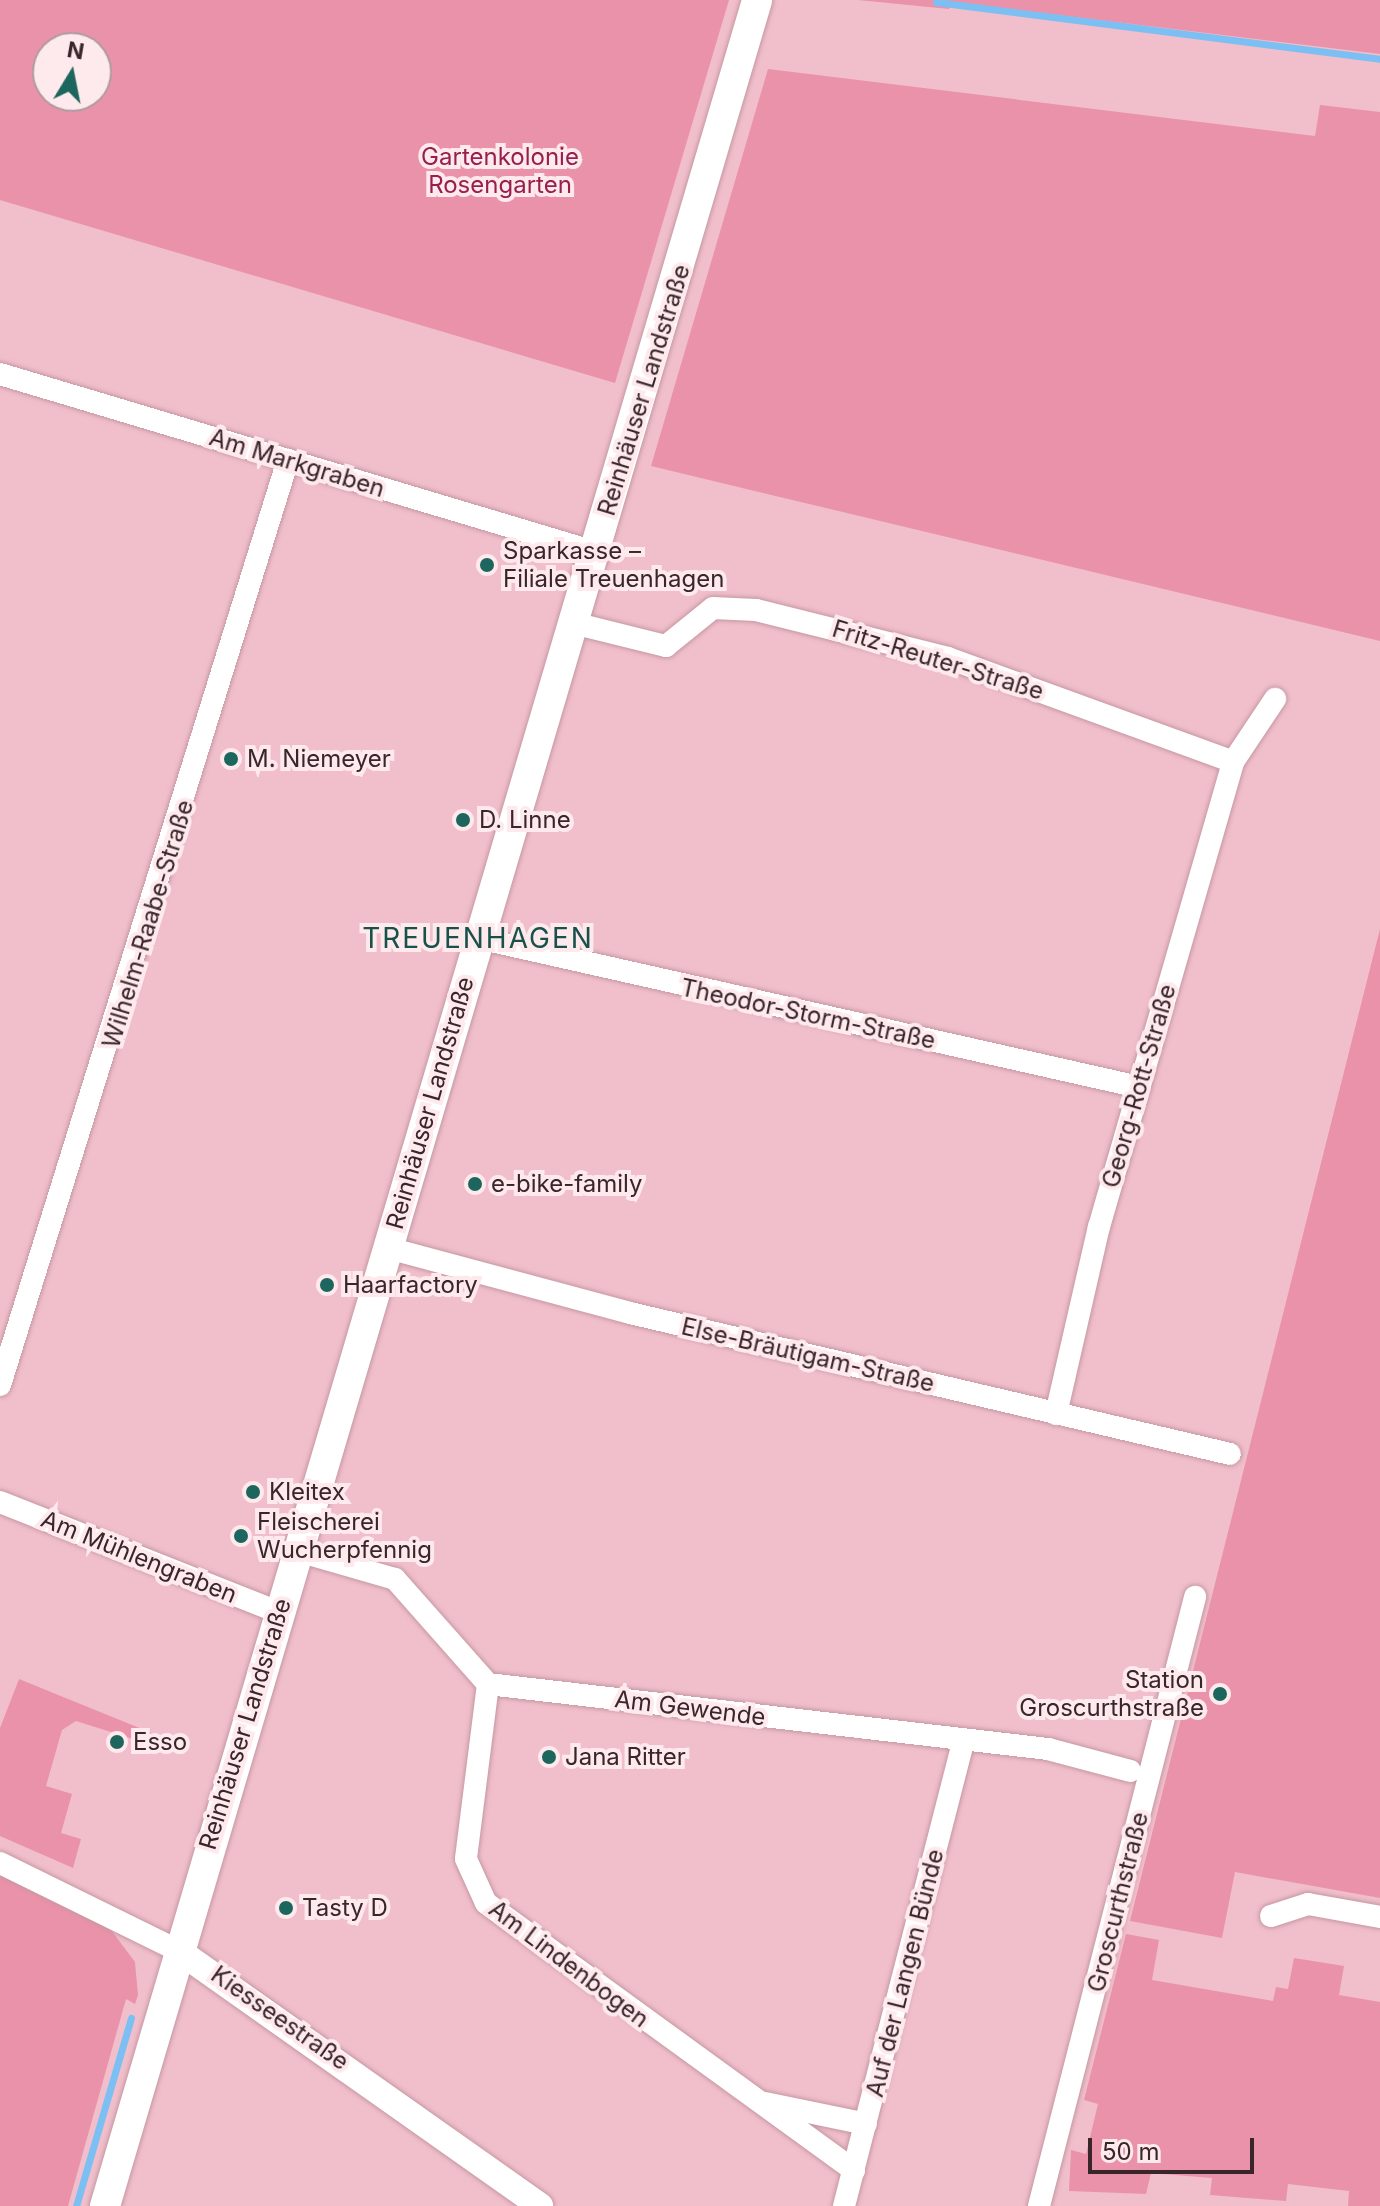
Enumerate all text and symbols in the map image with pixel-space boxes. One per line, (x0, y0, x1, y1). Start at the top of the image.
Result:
north arrow (32, 32, 112, 112)
text: N (65, 36, 86, 65)
park label: Gartenkolonie Rosengarten (421, 143, 579, 199)
street label: Reinhäuser Landstraße (592, 261, 696, 519)
street label: Am Markgraben (206, 423, 388, 503)
place label: Sparkasse – Filiale Treuenhagen (503, 537, 724, 593)
marker: Sparkasse – Filiale Treuenhagen (478, 556, 496, 574)
street label: Fritz-Reuter-Straße (829, 614, 1047, 706)
place label: M. Niemeyer (247, 745, 391, 773)
marker: M. Niemeyer (222, 750, 240, 768)
street label: Wilhelm-Raabe-Straße (97, 796, 199, 1052)
place label: D. Linne (479, 806, 571, 834)
marker: D. Linne (454, 811, 472, 829)
district label: TREUENHAGEN (362, 921, 594, 955)
street label: Theodor-Storm-Straße (678, 973, 938, 1055)
street label: Reinhäuser Landstraße (380, 974, 480, 1232)
street label: Georg-Rott-Straße (1096, 981, 1182, 1191)
place label: e-bike-family (491, 1170, 642, 1198)
marker: e-bike-family (466, 1175, 484, 1193)
place label: Haarfactory (343, 1271, 478, 1299)
marker: Haarfactory (318, 1276, 336, 1294)
street label: Else-Bräutigam-Straße (679, 1312, 937, 1398)
place label: Kleitex (269, 1478, 345, 1506)
marker: Kleitex (244, 1483, 262, 1501)
street label: Am Mühlengraben (37, 1505, 241, 1609)
place label: Fleischerei Wucherpfennig (257, 1508, 432, 1564)
marker: Fleischerei Wucherpfennig (232, 1527, 250, 1545)
street label: Reinhäuser Landstraße (193, 1595, 297, 1853)
place label: Station Groscurthstraße (1019, 1666, 1204, 1722)
street label: Am Gewende (613, 1684, 767, 1732)
marker: Station Groscurthstraße (1211, 1685, 1229, 1703)
place label: Esso (133, 1728, 187, 1756)
marker: Esso (108, 1733, 126, 1751)
place label: Jana Ritter (565, 1743, 686, 1771)
marker: Jana Ritter (540, 1748, 558, 1766)
street label: Groscurthstraße (1082, 1809, 1154, 1995)
street label: Auf der Langen Bünde (860, 1846, 950, 2100)
place label: Tasty D (302, 1894, 388, 1922)
street label: Am Lindenbogen (483, 1895, 655, 2033)
marker: Tasty D (277, 1899, 295, 1917)
street label: Kiesseestraße (206, 1960, 354, 2076)
scale bar (1092, 2122, 1258, 2172)
text: 50 m (1102, 2137, 1160, 2166)

